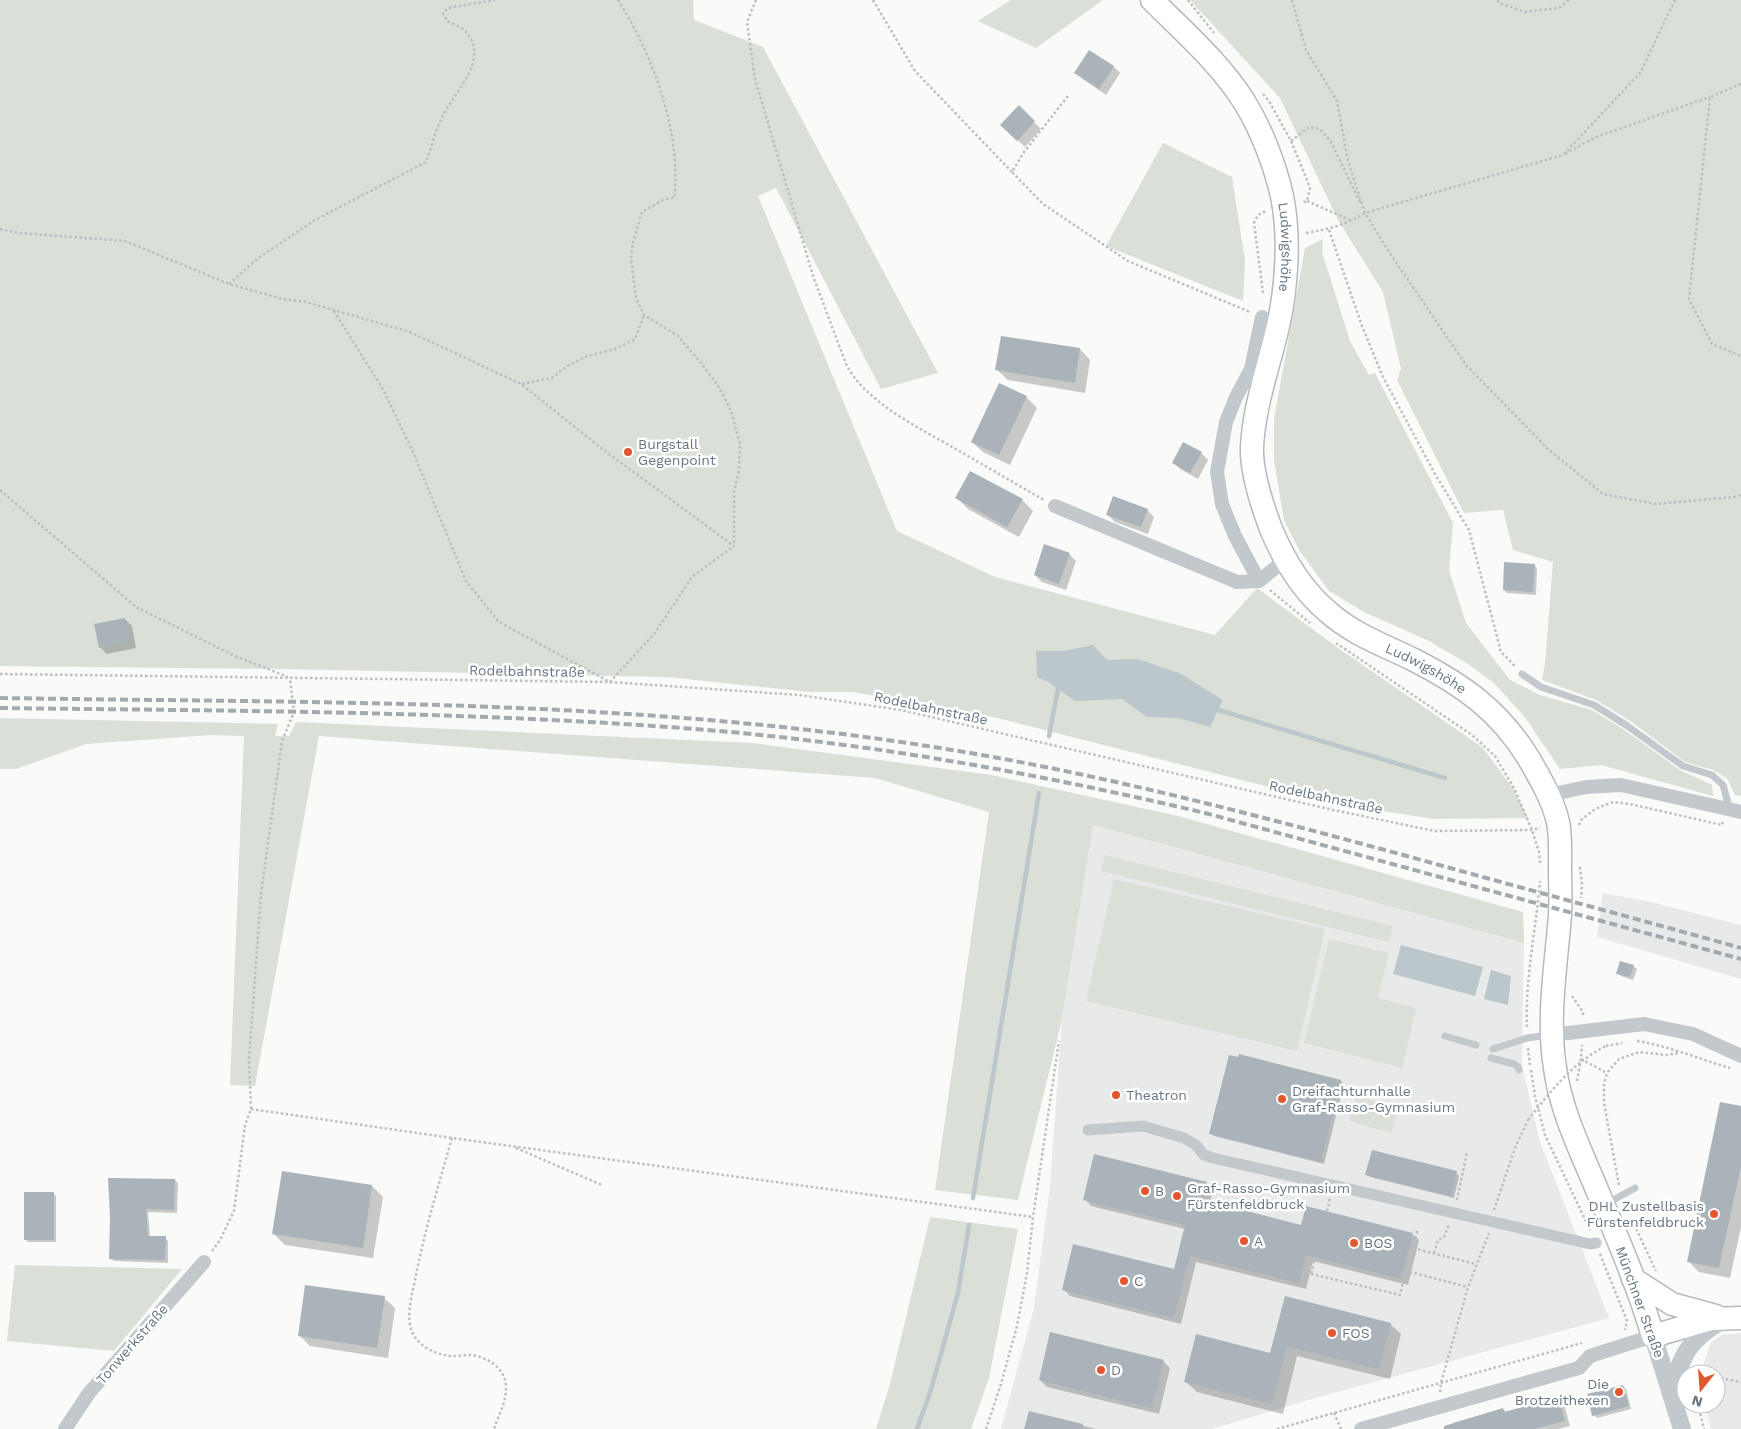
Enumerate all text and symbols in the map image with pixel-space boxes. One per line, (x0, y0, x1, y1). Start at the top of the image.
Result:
street label: Ludwigshöhe (1275, 201, 1295, 293)
place label: Burgstall Gegenpoint (638, 436, 716, 468)
marker: Burgstall Gegenpoint (622, 446, 634, 458)
street label: Ludwigshöhe (1383, 640, 1470, 697)
street label: Rodelbahnstraße (469, 662, 585, 680)
street label: Rodelbahnstraße (873, 688, 989, 728)
street label: Rodelbahnstraße (1268, 777, 1384, 817)
place label: Dreifachturnhalle Graf-Rasso-Gymnasium (1292, 1083, 1455, 1115)
place label: Theatron (1126, 1087, 1187, 1103)
marker: Theatron (1110, 1089, 1122, 1101)
marker: Dreifachturnhalle Graf-Rasso-Gymnasium (1276, 1093, 1288, 1105)
place label: Graf-Rasso-Gymnasium Fürstenfeldbruck (1187, 1180, 1350, 1212)
place label: B (1155, 1183, 1164, 1199)
marker: B (1139, 1185, 1151, 1197)
marker: Graf-Rasso-Gymnasium Fürstenfeldbruck (1171, 1190, 1183, 1202)
place label: DHL Zustellbasis Fürstenfeldbruck (1587, 1198, 1704, 1230)
marker: DHL Zustellbasis Fürstenfeldbruck (1708, 1208, 1720, 1220)
place label: A (1254, 1233, 1263, 1249)
marker: A (1238, 1235, 1250, 1247)
place label: BOS (1364, 1235, 1393, 1251)
marker: BOS (1348, 1237, 1360, 1249)
street label: Münchner Straße (1612, 1244, 1668, 1360)
place label: C (1134, 1273, 1144, 1289)
marker: C (1118, 1275, 1130, 1287)
street label: Tonwerkstraße (93, 1301, 171, 1387)
place label: FOS (1342, 1325, 1370, 1341)
marker: FOS (1326, 1327, 1338, 1339)
place label: D (1111, 1362, 1121, 1378)
marker: D (1095, 1364, 1107, 1376)
north arrow (1676, 1364, 1726, 1414)
place label: Die Brotzeithexen (1515, 1376, 1609, 1408)
marker: Die Brotzeithexen (1613, 1386, 1625, 1398)
text: N (1690, 1392, 1704, 1411)

